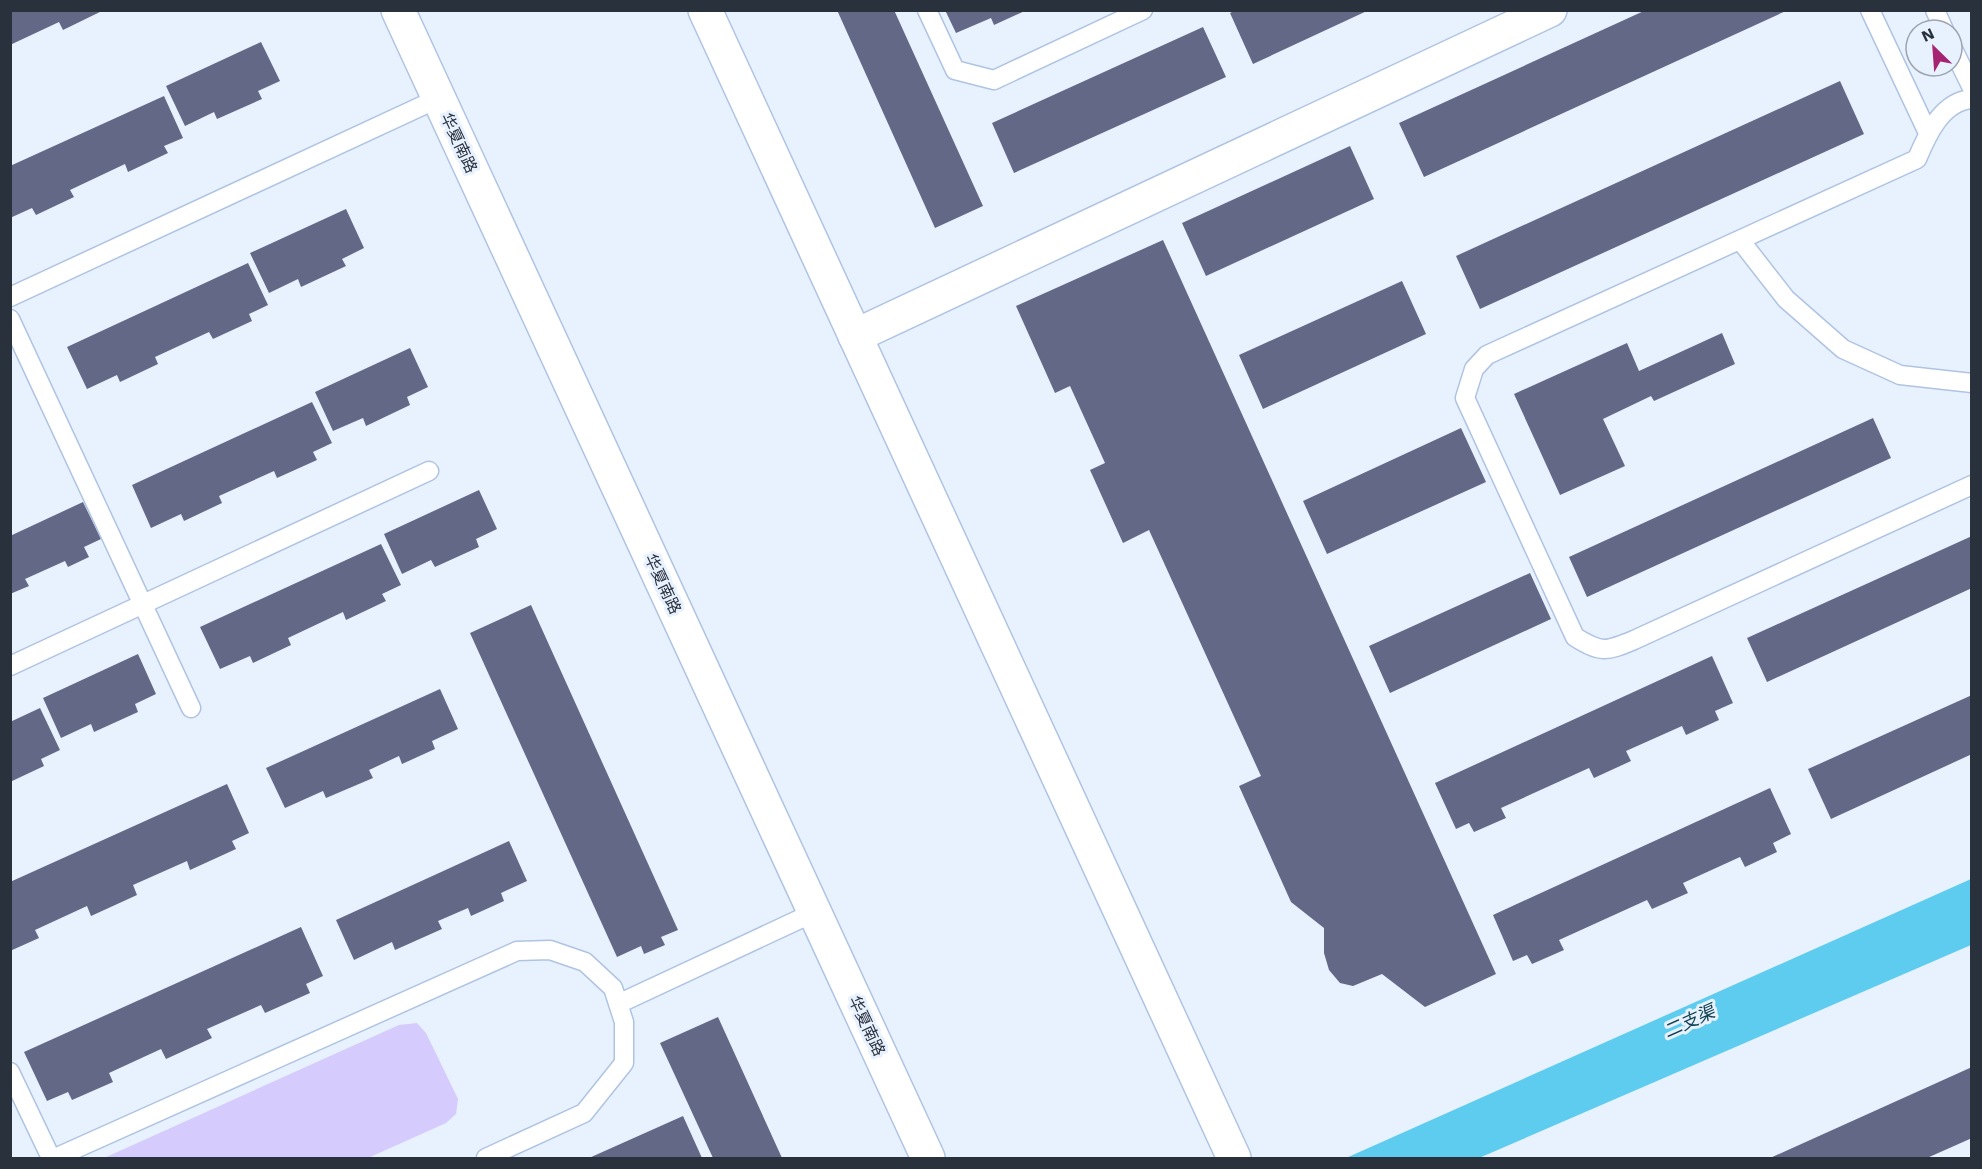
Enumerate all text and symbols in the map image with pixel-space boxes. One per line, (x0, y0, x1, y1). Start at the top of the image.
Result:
north arrow (1904, 18, 1964, 78)
text: N (1918, 24, 1937, 46)
street label: 华夏南路 (437, 110, 481, 176)
street label: 华夏南路 (641, 551, 685, 617)
street label: 华夏南路 (845, 993, 889, 1059)
water label: 二支渠 (1660, 999, 1721, 1042)

